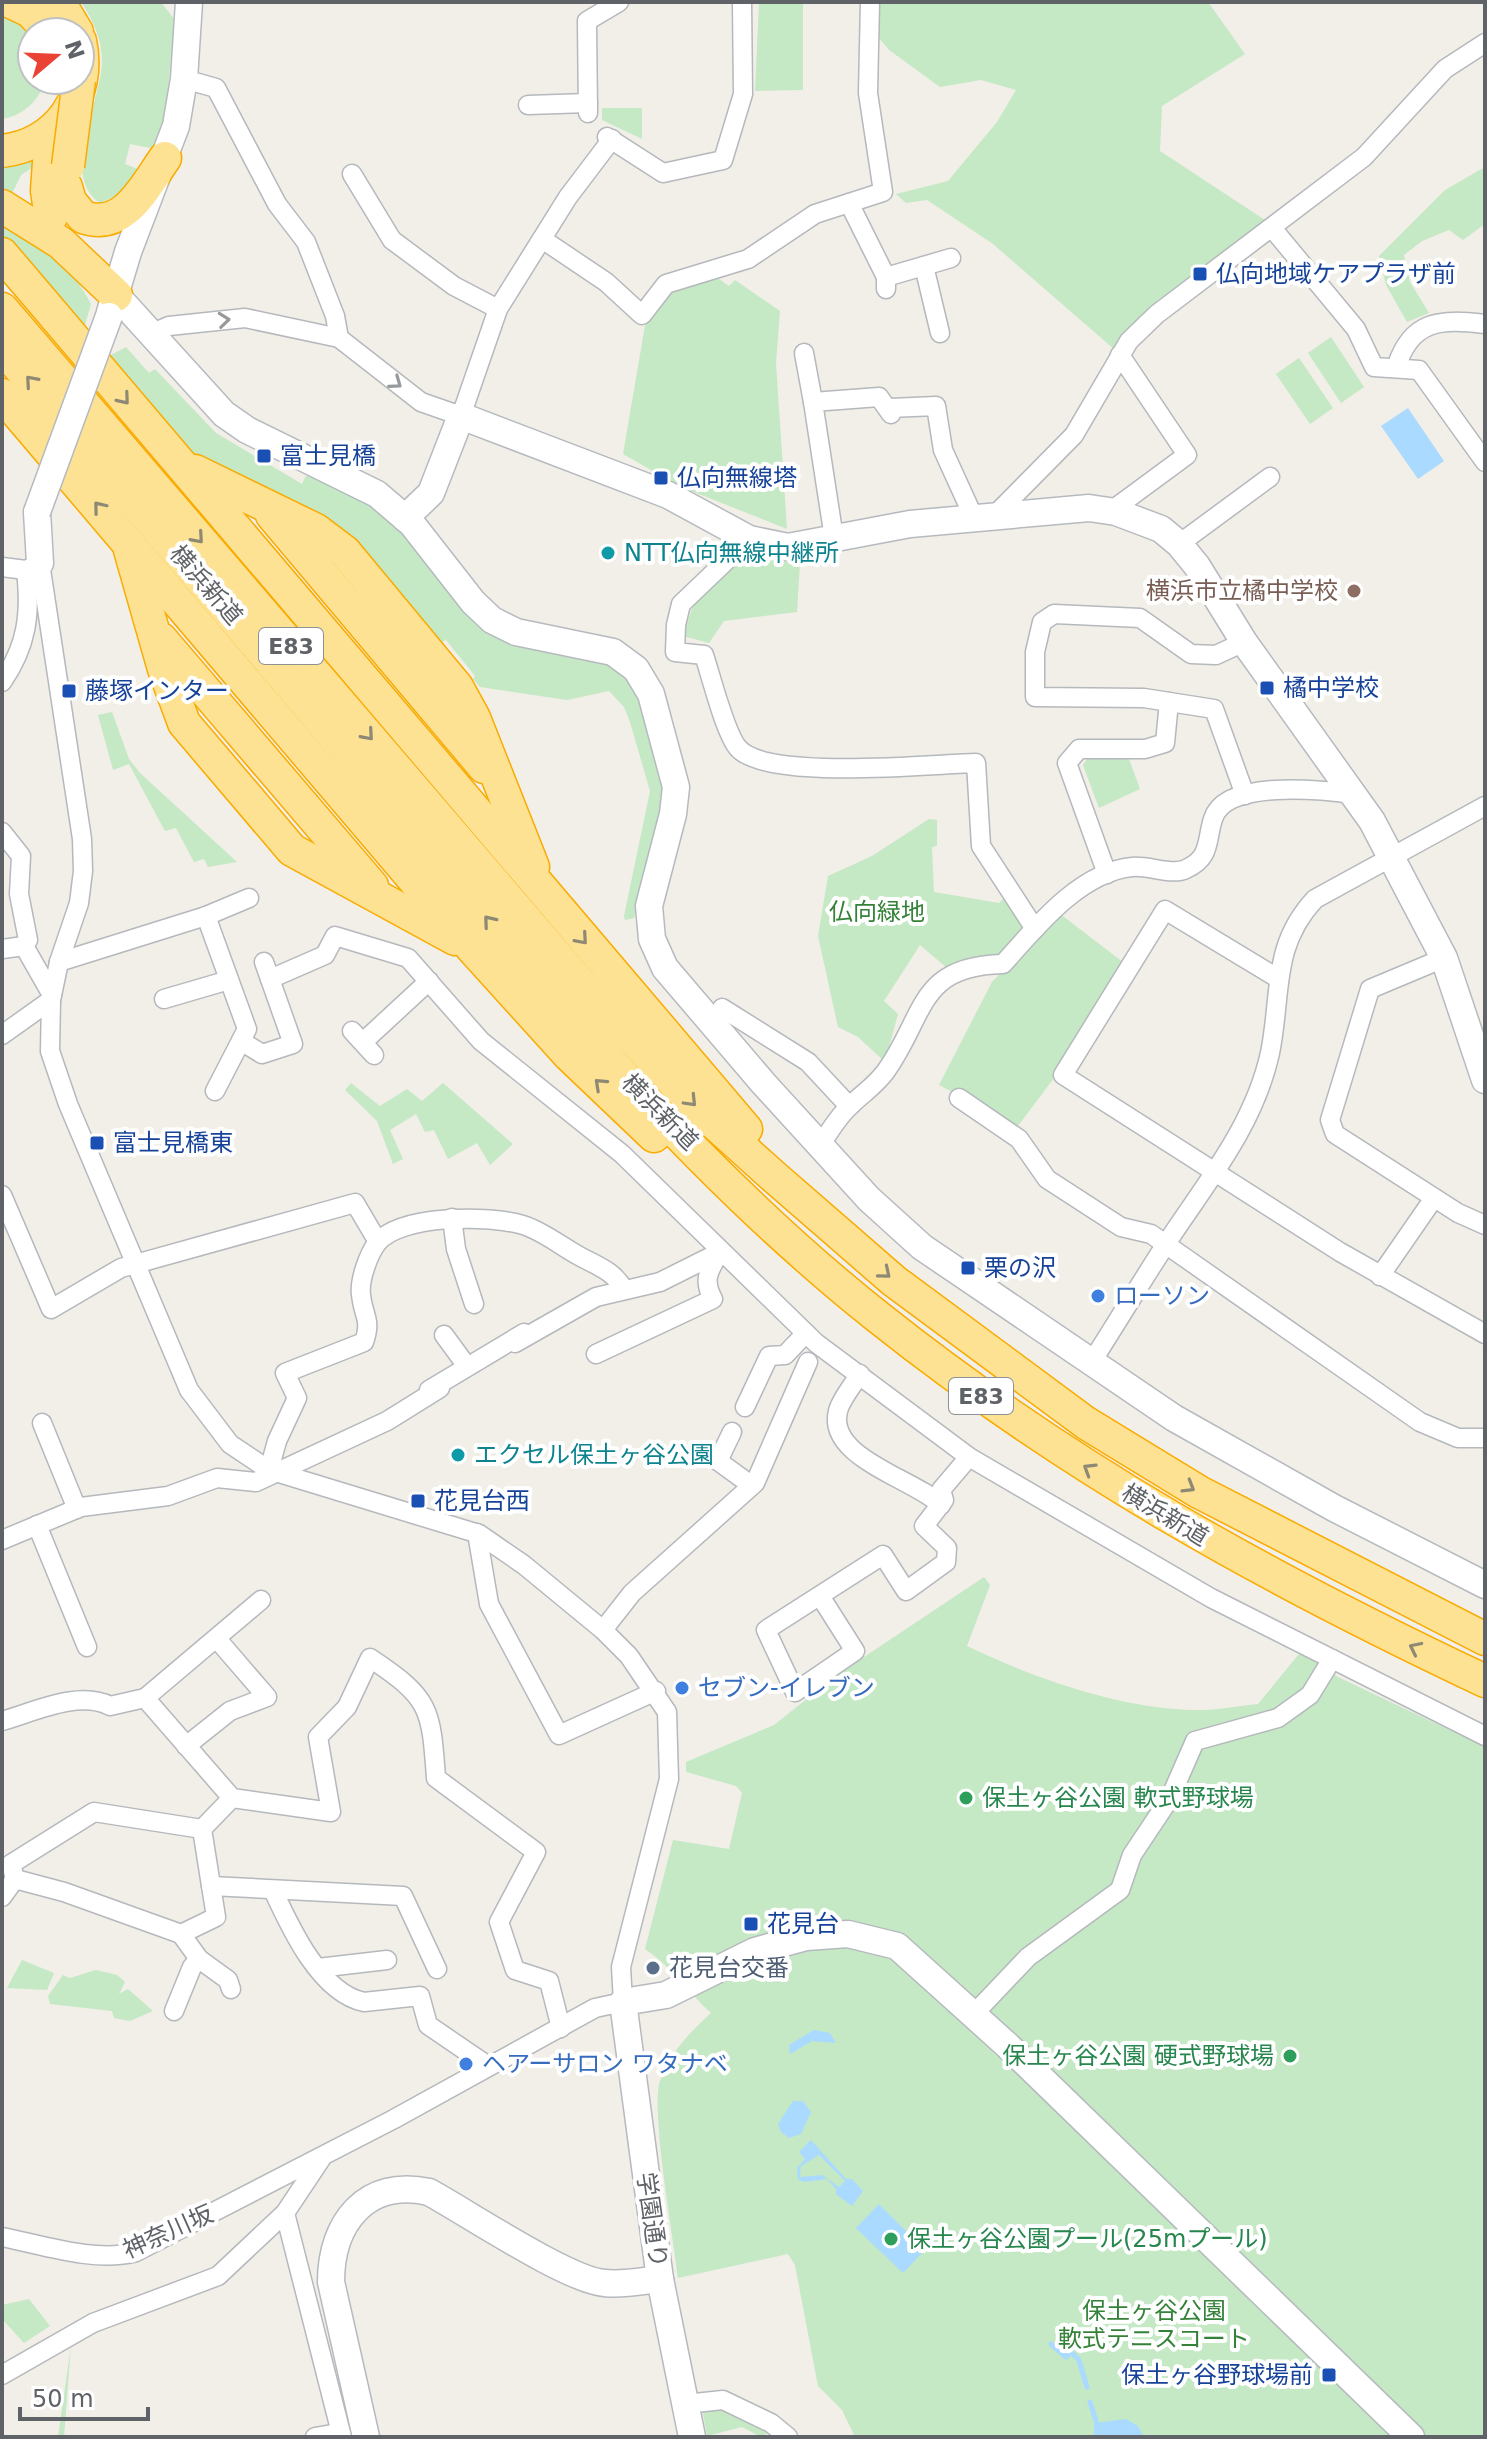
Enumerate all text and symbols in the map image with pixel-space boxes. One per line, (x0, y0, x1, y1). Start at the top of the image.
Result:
north arrow (16, 16, 96, 96)
text: N (60, 37, 89, 62)
place label: 仏向地域ケアプラザ前 (1216, 260, 1456, 288)
marker: 仏向地域ケアプラザ前 (1191, 265, 1209, 283)
one-way arrow (218, 311, 231, 328)
one-way arrow (387, 374, 402, 388)
one-way arrow (26, 376, 41, 391)
one-way arrow (114, 389, 129, 404)
place label: 富士見橋 (280, 442, 376, 470)
marker: 富士見橋 (255, 447, 273, 465)
place label: 仏向無線塔 (677, 464, 797, 492)
marker: 仏向無線塔 (652, 469, 670, 487)
one-way arrow (95, 502, 109, 517)
one-way arrow (189, 529, 203, 543)
place label: NTT仏向無線中継所 (624, 539, 839, 567)
street label: 横浜新道 (164, 540, 248, 630)
marker: NTT仏向無線中継所 (599, 544, 617, 562)
place label: 横浜市立橘中学校 (1146, 577, 1338, 605)
marker: 横浜市立橘中学校 (1345, 582, 1363, 600)
road number: E83 (259, 628, 323, 664)
place label: 橘中学校 (1283, 674, 1379, 702)
place label: 藤塚インター (85, 677, 229, 705)
marker: 橘中学校 (1258, 679, 1276, 697)
marker: 藤塚インター (60, 682, 78, 700)
one-way arrow (358, 726, 373, 741)
park label: 仏向緑地 (829, 898, 925, 926)
one-way arrow (484, 916, 499, 931)
one-way arrow (572, 929, 586, 944)
street label: 横浜新道 (616, 1068, 704, 1156)
one-way arrow (594, 1080, 609, 1094)
one-way arrow (682, 1092, 696, 1106)
place label: 富士見橋東 (113, 1129, 233, 1157)
marker: 富士見橋東 (88, 1134, 106, 1152)
place label: 栗の沢 (984, 1254, 1056, 1282)
marker: 栗の沢 (959, 1259, 977, 1277)
one-way arrow (876, 1263, 890, 1278)
place label: ローソン (1114, 1282, 1210, 1310)
marker: ローソン (1089, 1287, 1107, 1305)
road number: E83 (949, 1378, 1013, 1414)
place label: エクセル保土ヶ谷公園 (474, 1441, 714, 1469)
marker: エクセル保土ヶ谷公園 (449, 1446, 467, 1464)
one-way arrow (1083, 1463, 1098, 1478)
one-way arrow (1180, 1477, 1195, 1492)
street label: 横浜新道 (1117, 1478, 1213, 1552)
place label: 花見台西 (434, 1487, 530, 1515)
marker: 花見台西 (409, 1492, 427, 1510)
one-way arrow (1408, 1642, 1423, 1658)
place label: セブン-イレブン (698, 1674, 875, 1702)
marker: セブン-イレブン (673, 1679, 691, 1697)
place label: 保土ヶ谷公園 軟式野球場 (982, 1784, 1254, 1812)
marker: 保土ヶ谷公園 軟式野球場 (957, 1789, 975, 1807)
place label: 花見台 (767, 1910, 839, 1938)
marker: 花見台 (742, 1915, 760, 1933)
place label: 花見台交番 (669, 1954, 789, 1982)
marker: 花見台交番 (644, 1959, 662, 1977)
place label: 保土ヶ谷公園 硬式野球場 (1002, 2042, 1274, 2070)
marker: 保土ヶ谷公園 硬式野球場 (1281, 2047, 1299, 2065)
place label: ヘアーサロン ワタナベ (482, 2050, 728, 2078)
marker: ヘアーサロン ワタナベ (457, 2055, 475, 2073)
street label: 学園通り (631, 2171, 673, 2269)
street label: 神奈川坂 (118, 2200, 218, 2264)
place label: 保土ヶ谷公園プール(25mプール) (907, 2225, 1268, 2253)
marker: 保土ヶ谷公園プール(25mプール) (882, 2230, 900, 2248)
park label: 保土ヶ谷公園 軟式テニスコート (1058, 2297, 1250, 2353)
place label: 保土ヶ谷野球場前 (1121, 2361, 1313, 2389)
marker: 保土ヶ谷野球場前 (1320, 2366, 1338, 2384)
scale bar (20, 2371, 148, 2421)
text: 50 m (32, 2385, 94, 2413)

